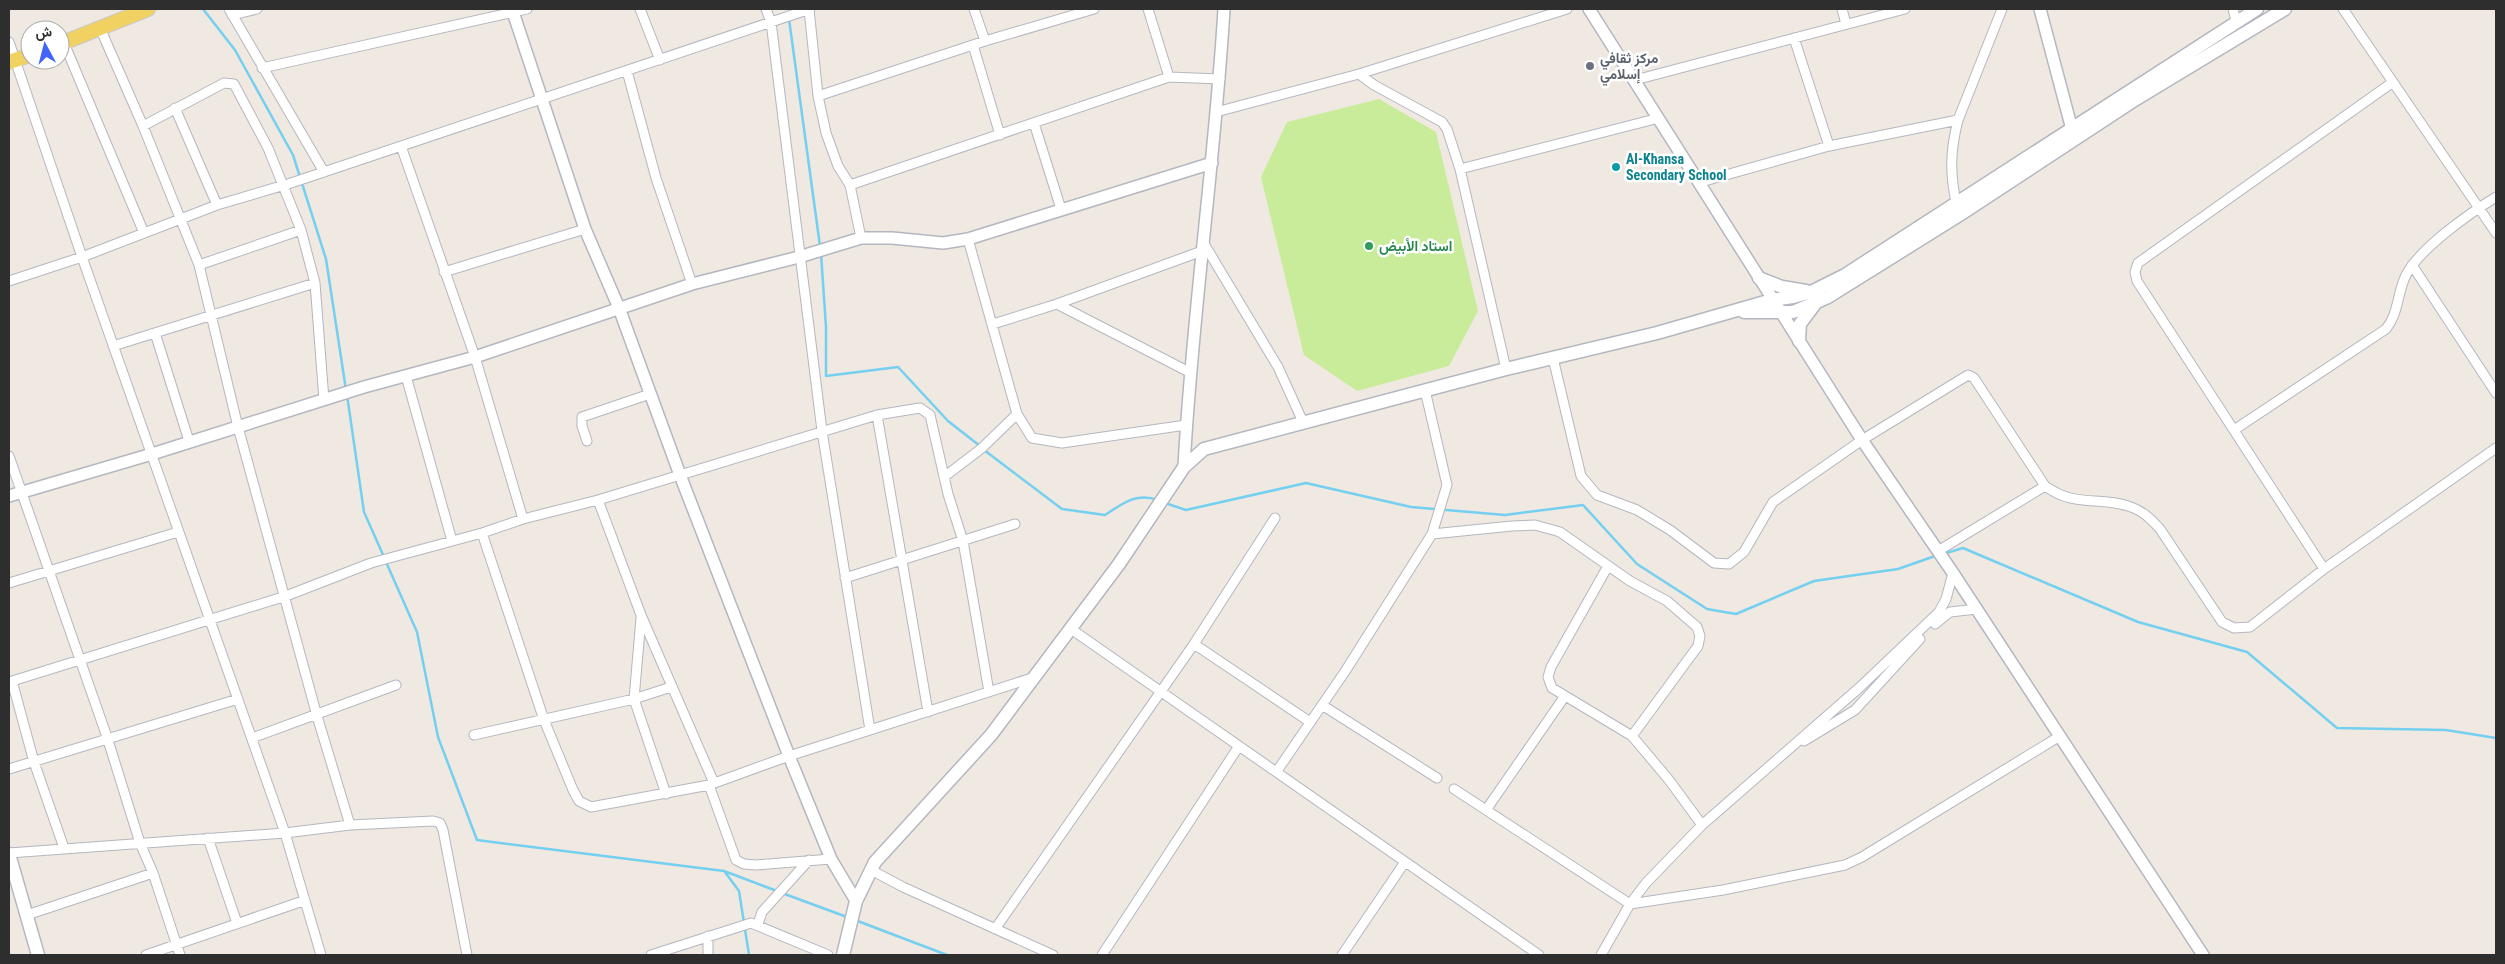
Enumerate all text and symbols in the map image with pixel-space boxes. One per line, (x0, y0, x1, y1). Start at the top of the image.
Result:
north arrow (20, 20, 70, 70)
text: ش (34, 23, 53, 42)
place label: مركز ثقافي إسلامي (1600, 50, 1659, 86)
marker: مركز ثقافي إسلامي (1584, 60, 1596, 72)
place label: Al-Khansa Secondary School (1626, 151, 1727, 183)
marker: Al-Khansa Secondary School (1610, 161, 1622, 173)
place label: استاد الأبيض (1379, 238, 1452, 255)
marker: استاد الأبيض (1363, 240, 1375, 252)

